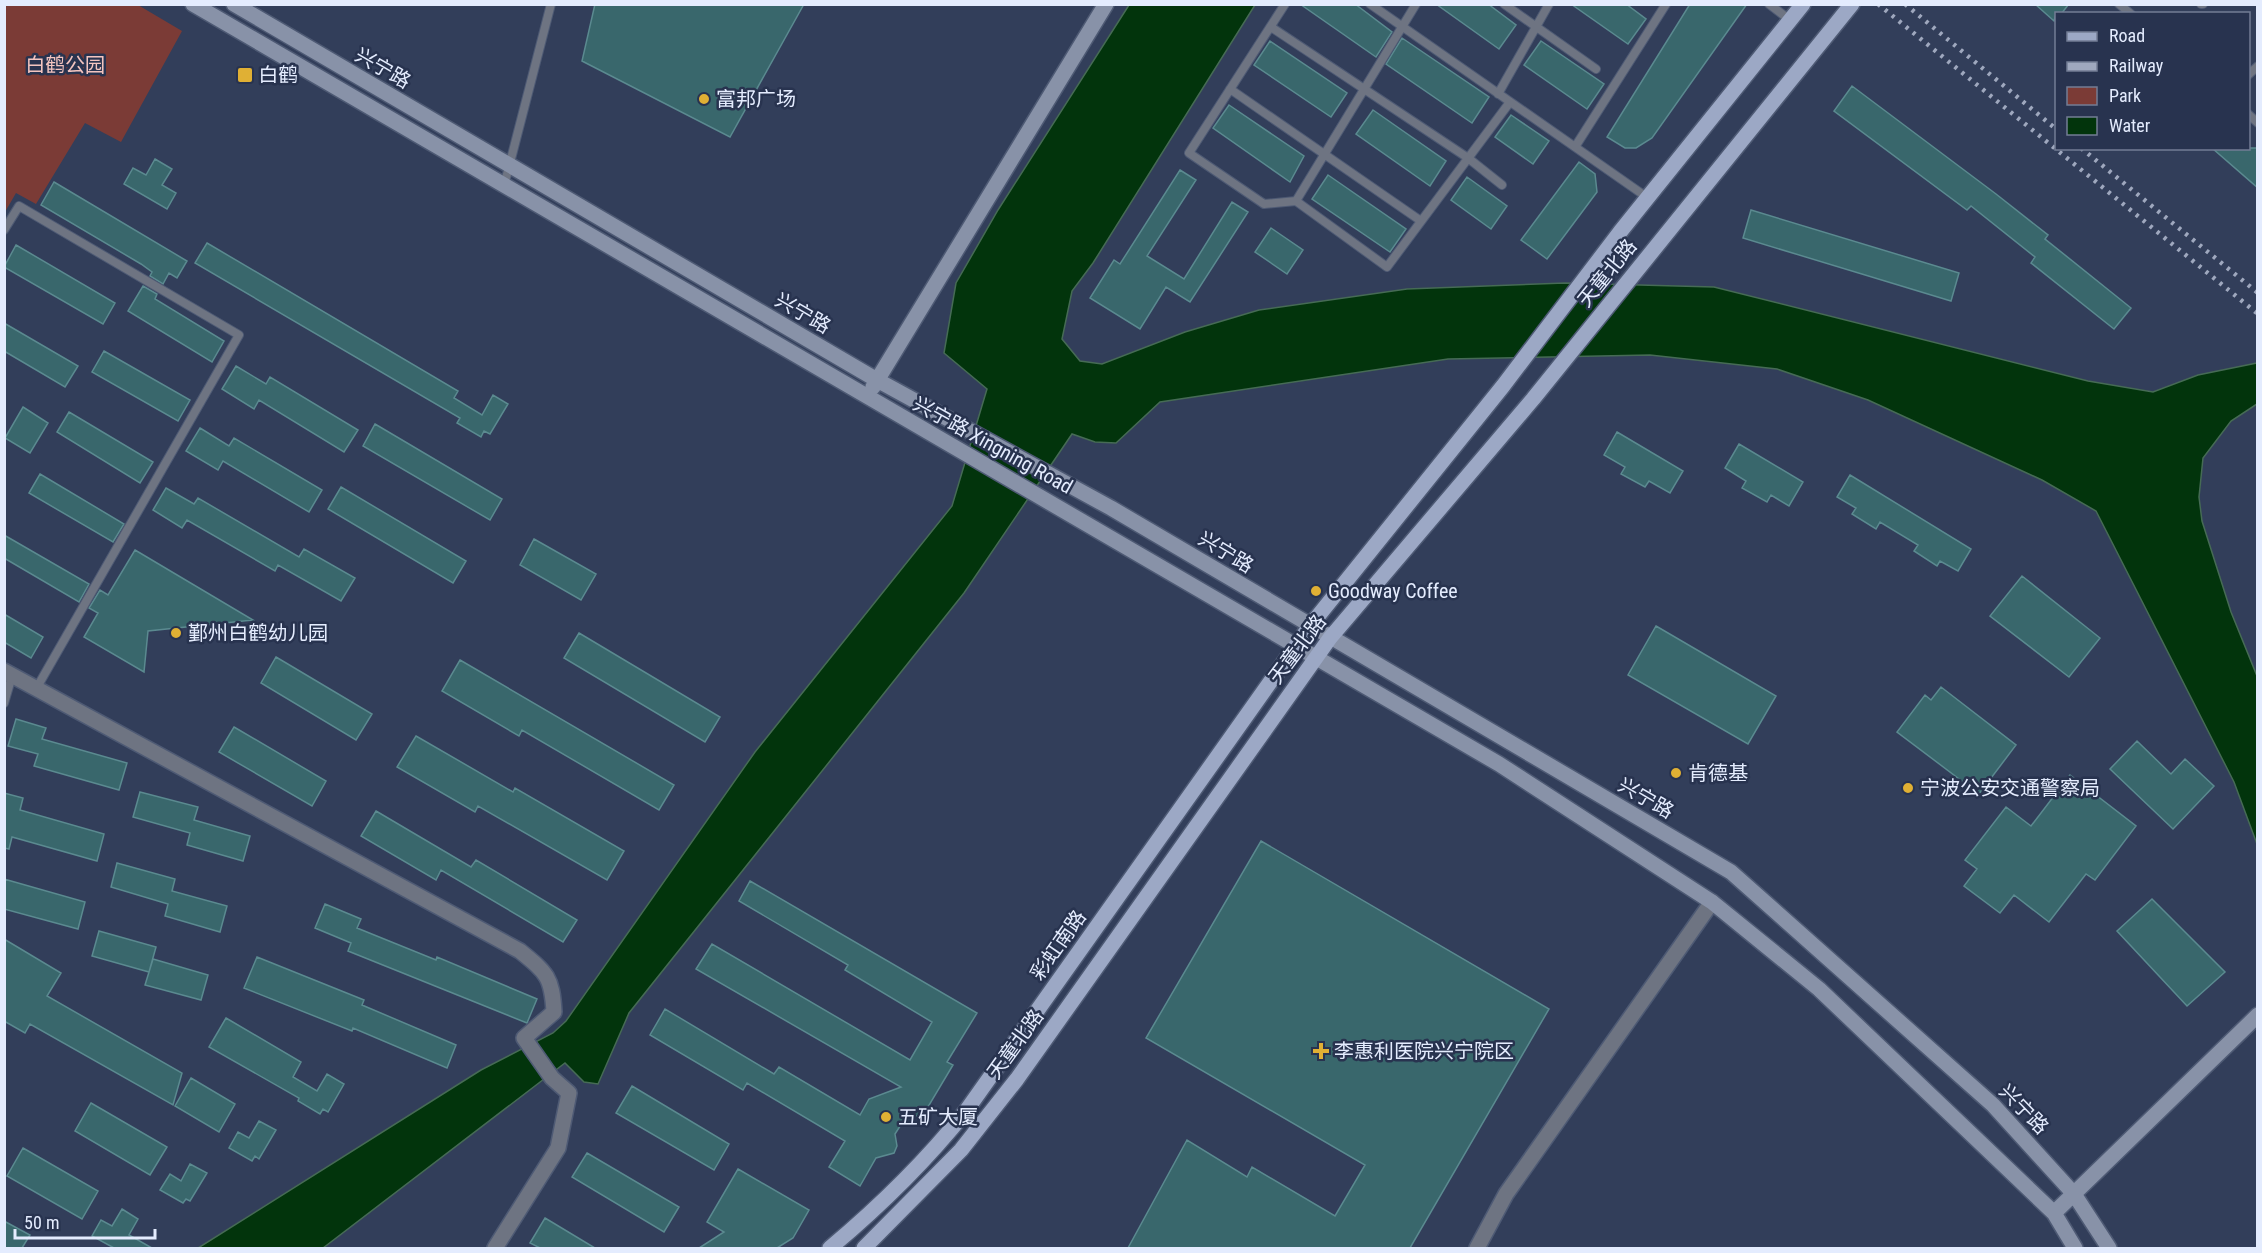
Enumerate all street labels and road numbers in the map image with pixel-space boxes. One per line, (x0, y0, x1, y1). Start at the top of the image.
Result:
street label: 兴宁路 (351, 43, 415, 93)
street label: 天童北路 (1573, 234, 1641, 312)
street label: 兴宁路 (771, 288, 835, 338)
street label: 兴宁路 Xingning Road (909, 391, 1077, 499)
street label: 兴宁路 (1194, 526, 1258, 578)
street label: 天童北路 (1263, 610, 1331, 688)
street label: 兴宁路 (1614, 773, 1678, 823)
street label: 彩虹南路 (1025, 905, 1091, 985)
street label: 天童北路 (982, 1005, 1048, 1083)
street label: 兴宁路 (1995, 1079, 2053, 1139)

